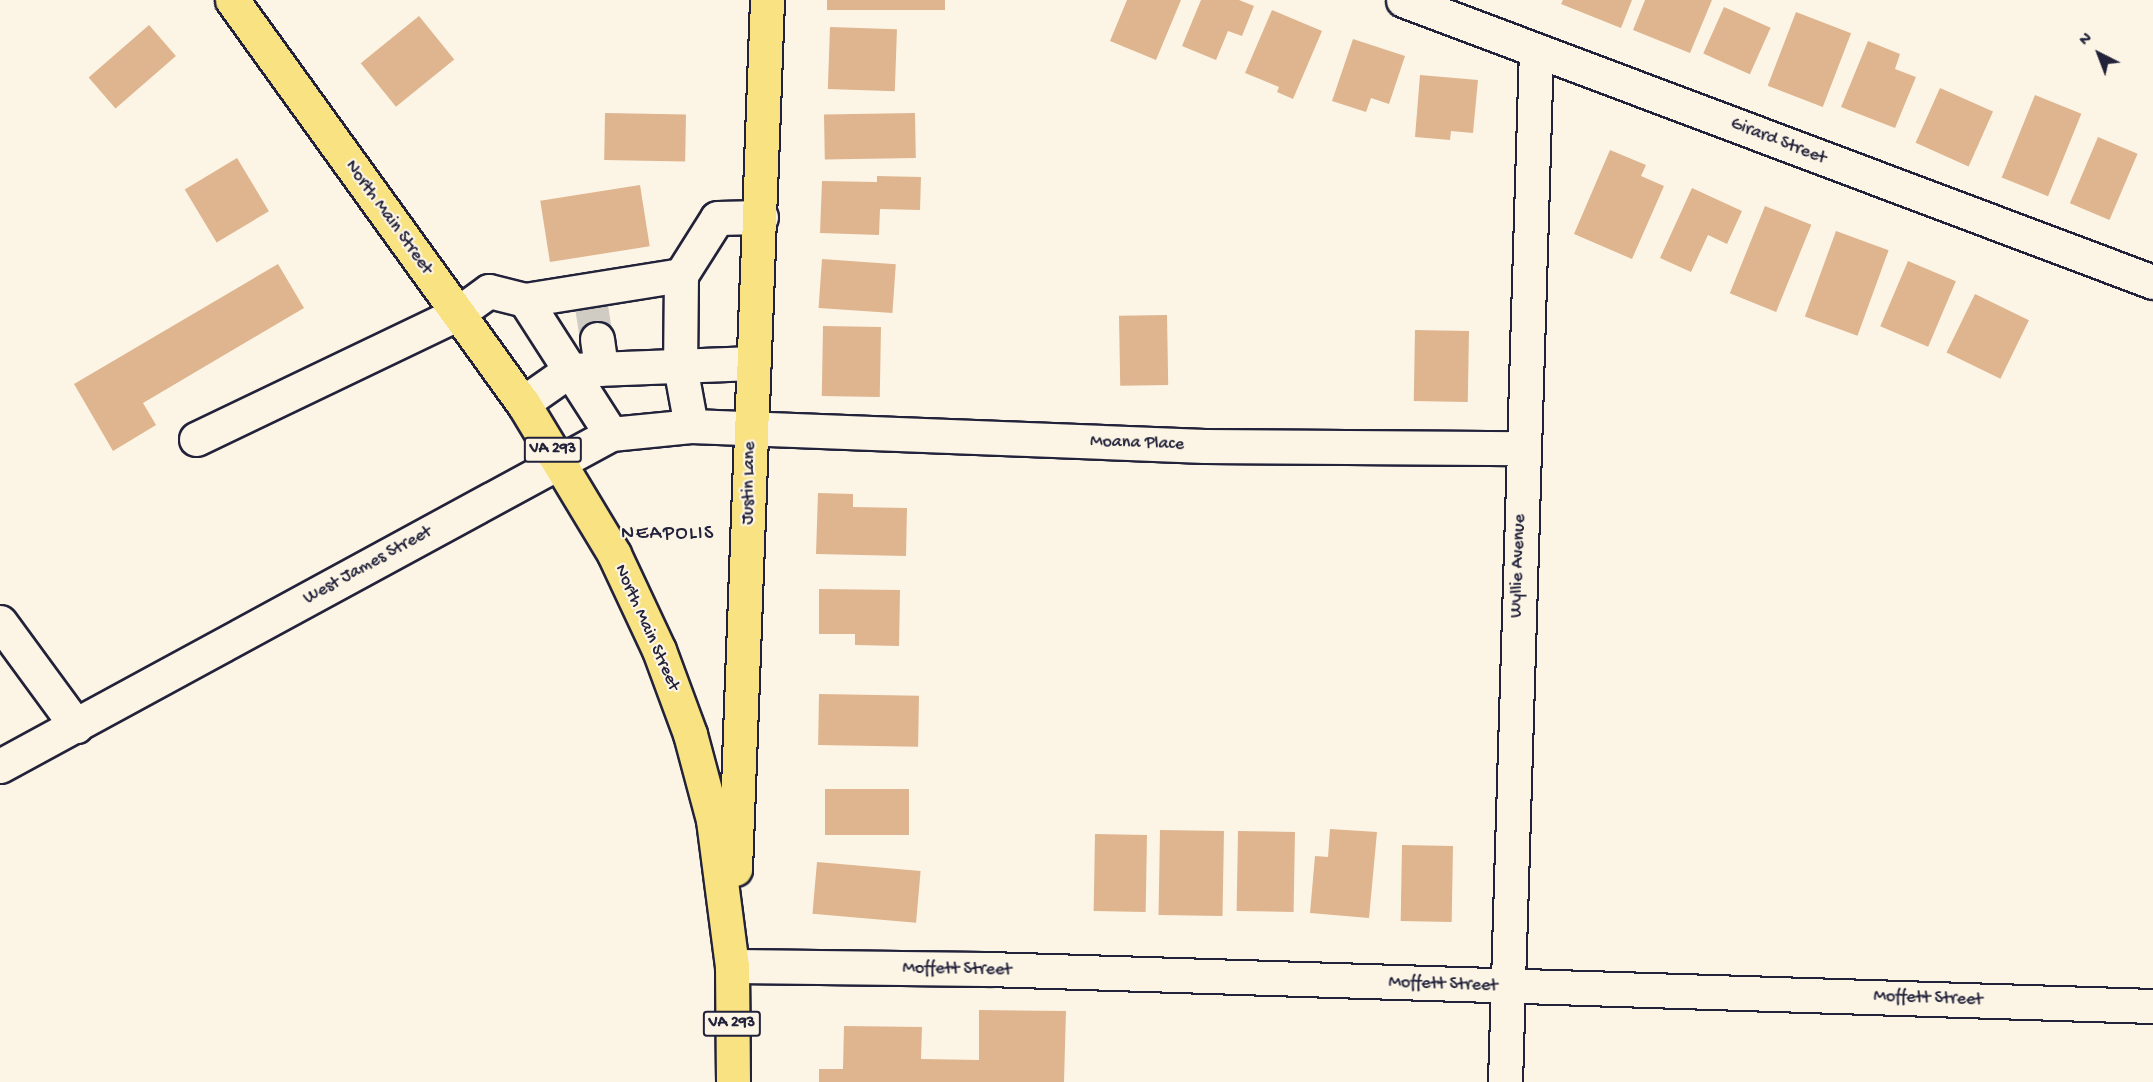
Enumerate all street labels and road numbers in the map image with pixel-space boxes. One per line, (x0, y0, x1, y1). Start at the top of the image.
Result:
street label: Girard Street (1727, 114, 1829, 170)
street label: North Main Street (339, 157, 437, 279)
street label: Moana Place (1090, 432, 1184, 456)
road number: VA 293 (523, 437, 583, 463)
street label: Justin Lane (738, 441, 762, 525)
street label: Wyllie Avenue (1506, 514, 1532, 618)
street label: West James Street (300, 522, 436, 610)
street label: North Main Street (608, 562, 684, 694)
street label: Moffett Street (902, 958, 1012, 982)
street label: Moffett Street (1388, 972, 1498, 998)
street label: Moffett Street (1873, 986, 1983, 1012)
road number: VA 293 (702, 1011, 762, 1037)

